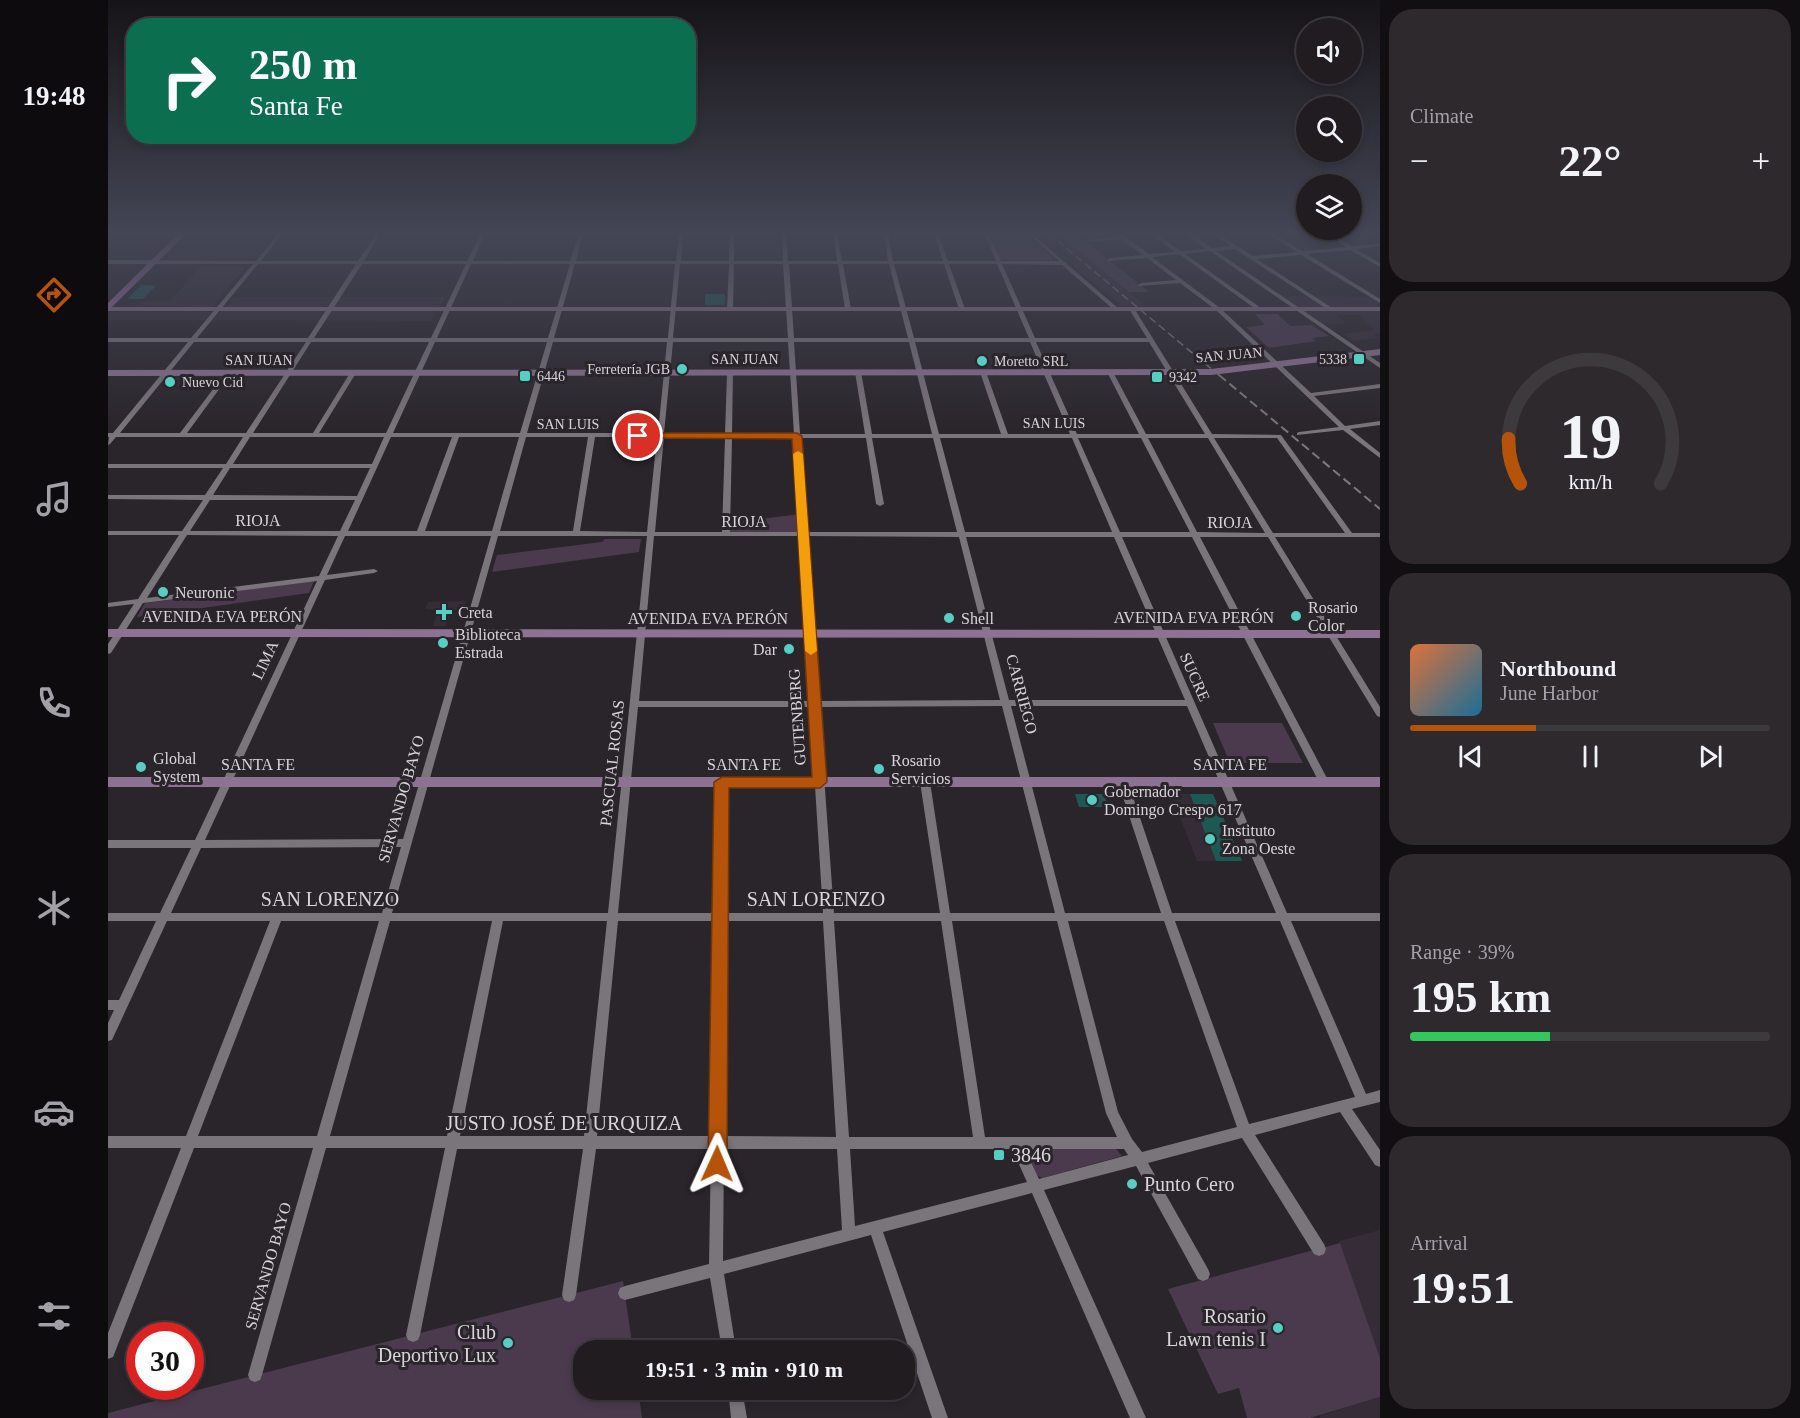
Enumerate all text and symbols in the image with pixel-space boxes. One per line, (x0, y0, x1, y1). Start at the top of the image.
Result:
map controls (1296, 18, 1362, 240)
button: sound (1296, 18, 1362, 84)
icon: right (150, 42, 228, 120)
text: 250 m (249, 42, 358, 88)
text: 19:48 (23, 81, 86, 111)
text: Santa Fe (249, 91, 343, 121)
button: search (1296, 96, 1362, 162)
text: Climate (1410, 105, 1473, 127)
text: 22° (1559, 136, 1622, 186)
text: − (1410, 143, 1429, 179)
text: + (1751, 143, 1770, 179)
button: layers (1296, 174, 1362, 240)
icon: directions (33, 274, 75, 316)
street label: SAN JUAN (1195, 345, 1263, 365)
street label: SAN JUAN (711, 352, 779, 367)
place label: 5338 (1319, 352, 1347, 367)
marker: 5338 (1352, 352, 1366, 366)
street label: SAN JUAN (225, 353, 293, 368)
marker: Moretto SRL (975, 354, 989, 368)
place label: Moretto SRL (994, 354, 1068, 369)
place label: Ferretería JGB (587, 362, 670, 377)
marker: Ferretería JGB (675, 362, 689, 376)
marker: 6446 (518, 369, 532, 383)
place label: 6446 (537, 369, 565, 384)
marker: 9342 (1150, 370, 1164, 384)
place label: 9342 (1169, 370, 1197, 385)
marker: Nuevo Cid (163, 375, 177, 389)
place label: Nuevo Cid (182, 375, 243, 390)
text: 19 (1559, 402, 1621, 471)
pin (612, 410, 663, 461)
street label: SAN LUIS (1023, 416, 1085, 431)
street label: SAN LUIS (537, 417, 599, 432)
icon: arrive (621, 419, 654, 452)
text: km/h (1568, 471, 1612, 495)
icon: music (33, 478, 75, 520)
street label: RIOJA (235, 512, 281, 529)
street label: RIOJA (721, 513, 767, 530)
street label: RIOJA (1207, 514, 1253, 531)
place label: Neuronic (175, 584, 235, 601)
marker: Neuronic (156, 585, 170, 599)
place label: Rosario Color (1308, 599, 1358, 634)
marker: Creta (435, 603, 453, 621)
place label: Creta (458, 604, 493, 621)
street label: AVENIDA EVA PERÓN (142, 607, 303, 625)
street label: AVENIDA EVA PERÓN (1114, 608, 1275, 626)
street label: AVENIDA EVA PERÓN (628, 609, 789, 627)
marker: Rosario Color (1289, 609, 1303, 623)
place label: Shell (961, 610, 994, 627)
marker: Shell (942, 611, 956, 625)
place label: Biblioteca Estrada (455, 626, 521, 661)
marker: Biblioteca Estrada (436, 636, 450, 650)
street label: LIMA (249, 637, 282, 682)
place label: Dar (753, 641, 778, 658)
marker: Dar (782, 642, 796, 656)
street label: SUCRE (1177, 650, 1213, 704)
street label: CARRIEGO (1003, 652, 1041, 736)
text: Northbound (1500, 656, 1616, 681)
street label: GUTENBERG (785, 668, 809, 766)
icon: phone (33, 682, 75, 724)
text: June Harbor (1500, 682, 1598, 704)
street label: PASCUAL ROSAS (597, 699, 627, 827)
street label: SERVANDO BAYO (375, 733, 427, 865)
icon: previous (1454, 740, 1487, 773)
icon: pause (1574, 740, 1607, 773)
icon: next (1694, 740, 1727, 773)
place label: Global System (153, 750, 201, 786)
place label: Rosario Servicios (891, 752, 951, 787)
street label: SANTA FE (221, 756, 295, 773)
street label: SANTA FE (707, 756, 781, 773)
street label: SANTA FE (1193, 756, 1267, 773)
marker: Global System (134, 760, 148, 774)
marker: Rosario Servicios (872, 762, 886, 776)
place label: Gobernador Domingo Crespo 617 (1104, 783, 1242, 819)
marker: Gobernador Domingo Crespo 617 (1085, 793, 1099, 807)
place label: Instituto Zona Oeste (1222, 822, 1295, 857)
marker: Instituto Zona Oeste (1203, 832, 1217, 846)
icon: climate (33, 887, 75, 929)
street label: SAN LORENZO (261, 888, 399, 910)
street label: SAN LORENZO (747, 888, 885, 910)
text: Range · 39% (1410, 941, 1514, 963)
text: 195 km (1410, 972, 1551, 1022)
icon: car (33, 1091, 75, 1133)
street label: JUSTO JOSÉ DE URQUIZA (446, 1112, 683, 1134)
position arrow (685, 1132, 749, 1196)
place label: 3846 (1011, 1144, 1051, 1166)
marker: 3846 (992, 1148, 1006, 1162)
place label: Punto Cero (1144, 1173, 1235, 1195)
marker: Punto Cero (1125, 1177, 1139, 1191)
street label: SERVANDO BAYO (242, 1200, 294, 1332)
text: Arrival (1410, 1232, 1468, 1254)
text: 19:51 (1410, 1263, 1515, 1313)
icon: filters (33, 1295, 75, 1337)
place label: Rosario Lawn tenis I (1166, 1305, 1266, 1350)
place label: Club Deportivo Lux (378, 1321, 496, 1367)
marker: Rosario Lawn tenis I (1271, 1321, 1285, 1335)
speed limit sign: 30 (126, 1322, 204, 1400)
marker: Club Deportivo Lux (501, 1336, 515, 1350)
text: 19:51 · 3 min · 910 m (645, 1357, 843, 1382)

